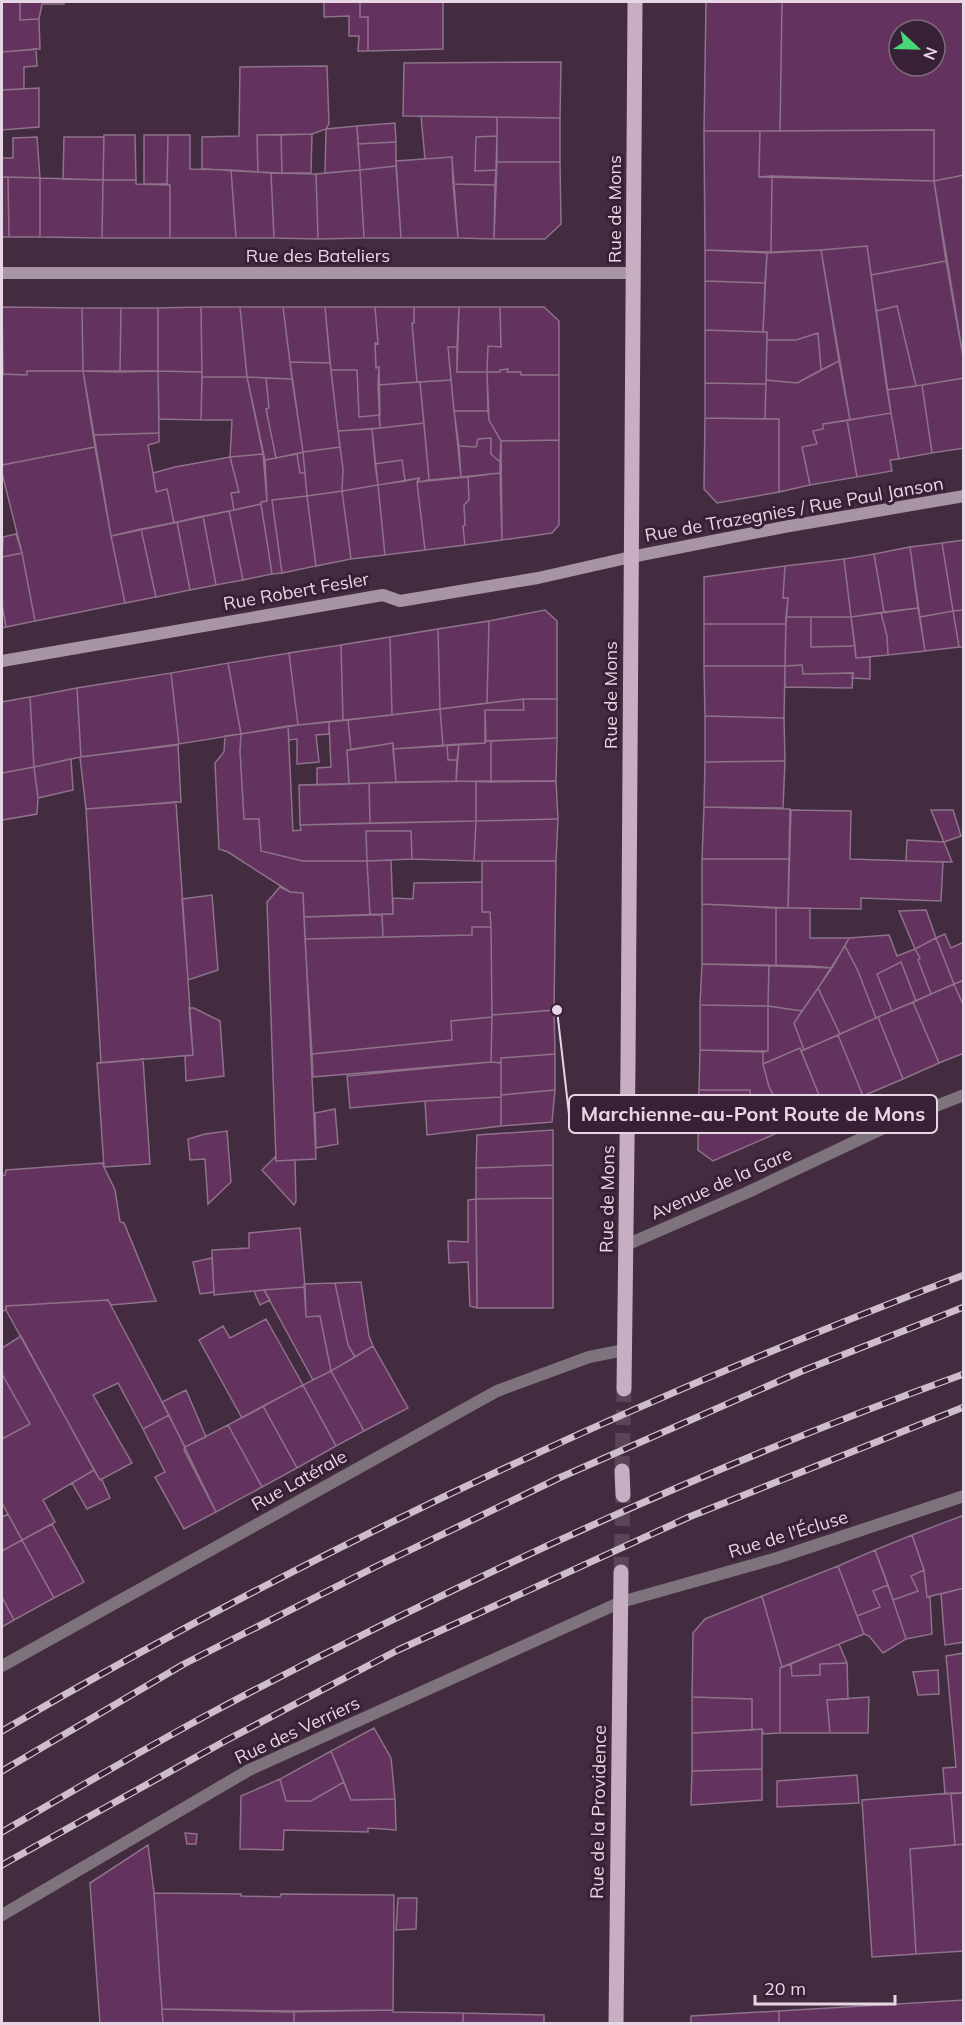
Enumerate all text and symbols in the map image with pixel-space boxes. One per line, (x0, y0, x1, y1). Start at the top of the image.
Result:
north arrow (887, 18, 947, 78)
text: N (919, 44, 942, 63)
street label: Rue de Mons (603, 155, 626, 263)
street label: Rue des Bateliers (246, 244, 390, 267)
street label: Rue de Trazegnies / Rue Paul Janson (643, 471, 945, 547)
street label: Rue Robert Fesler (221, 567, 371, 615)
street label: Rue de Mons (599, 641, 622, 749)
callout: Marchienne-au-Pont Route de Mons (569, 1095, 937, 1133)
text: Marchienne-au-Pont Route de Mons (581, 1101, 925, 1126)
street label: Avenue de la Gare (647, 1141, 795, 1225)
street label: Rue de Mons (595, 1145, 619, 1253)
street label: Rue Latérale (247, 1444, 351, 1516)
street label: Rue de l'Écluse (725, 1505, 851, 1563)
street label: Rue des Verriers (231, 1691, 363, 1769)
street label: Rue de la Providence (585, 1725, 611, 1899)
scale bar (755, 1968, 894, 2006)
text: 20 m (764, 1977, 806, 2000)

